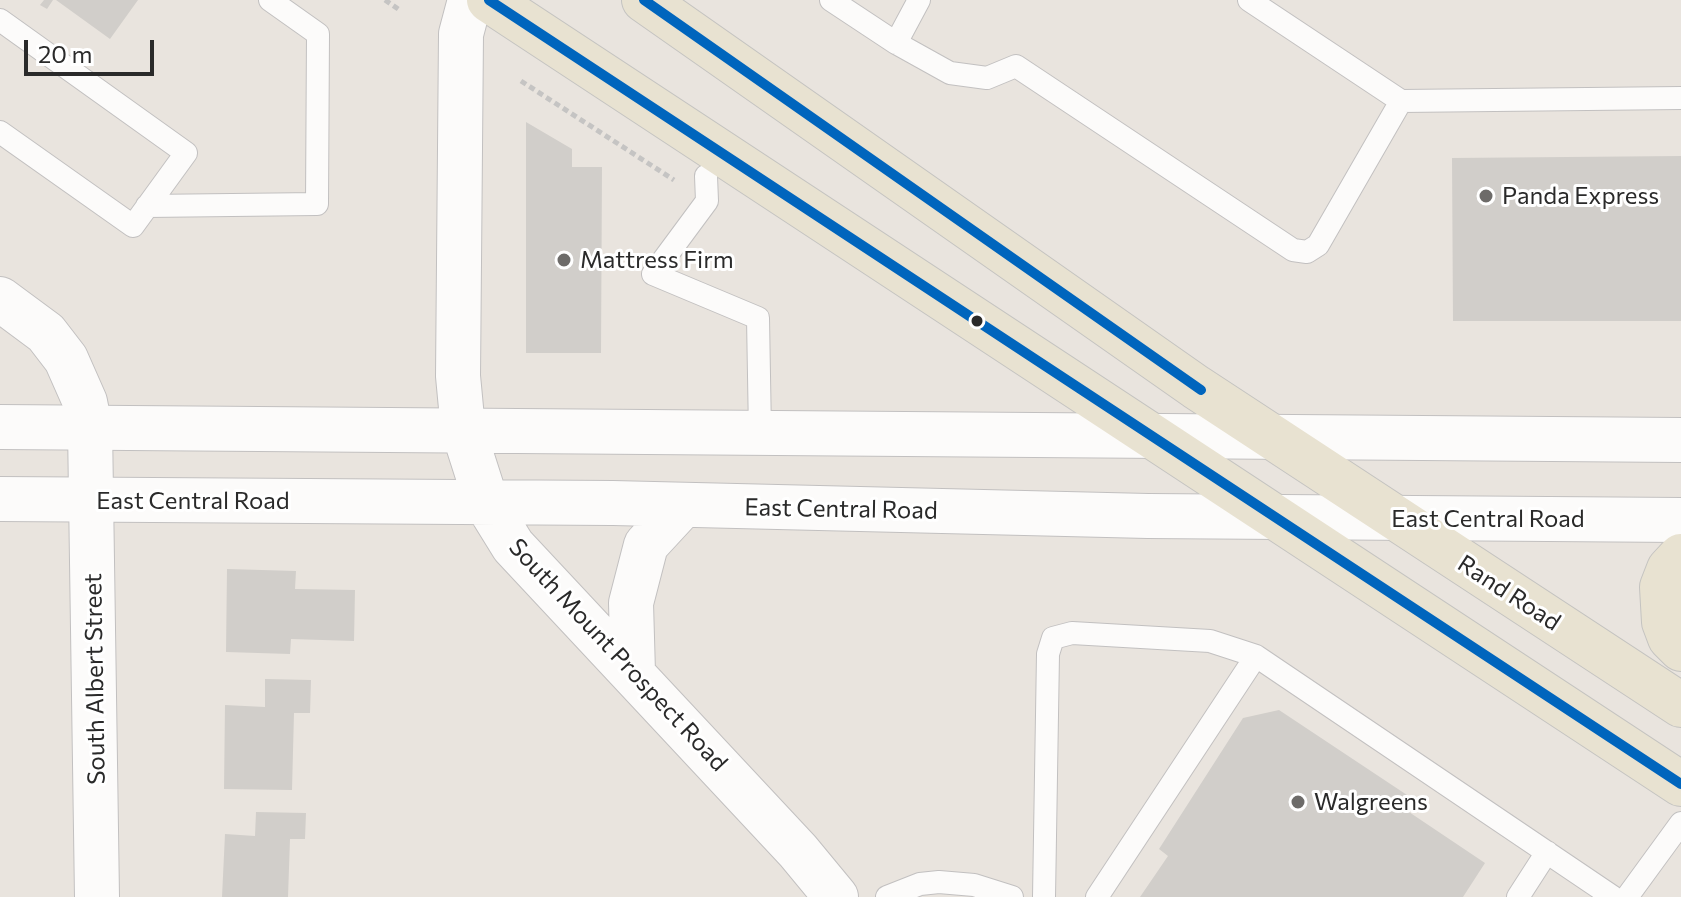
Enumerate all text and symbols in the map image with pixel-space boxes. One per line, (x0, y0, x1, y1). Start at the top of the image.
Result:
scale bar (28, 24, 158, 74)
text: 20 m (38, 39, 92, 68)
place label: Panda Express (1502, 182, 1659, 210)
marker: Panda Express (1477, 187, 1495, 205)
place label: Mattress Firm (580, 246, 734, 274)
marker: Mattress Firm (555, 251, 573, 269)
unlabelled marker (969, 313, 985, 329)
street label: East Central Road (96, 487, 290, 515)
street label: East Central Road (744, 493, 938, 525)
street label: East Central Road (1391, 505, 1585, 533)
street label: South Mount Prospect Road (503, 533, 733, 777)
street label: Rand Road (1452, 549, 1566, 637)
street label: South Albert Street (79, 573, 111, 785)
place label: Walgreens (1314, 788, 1428, 816)
marker: Walgreens (1289, 793, 1307, 811)

